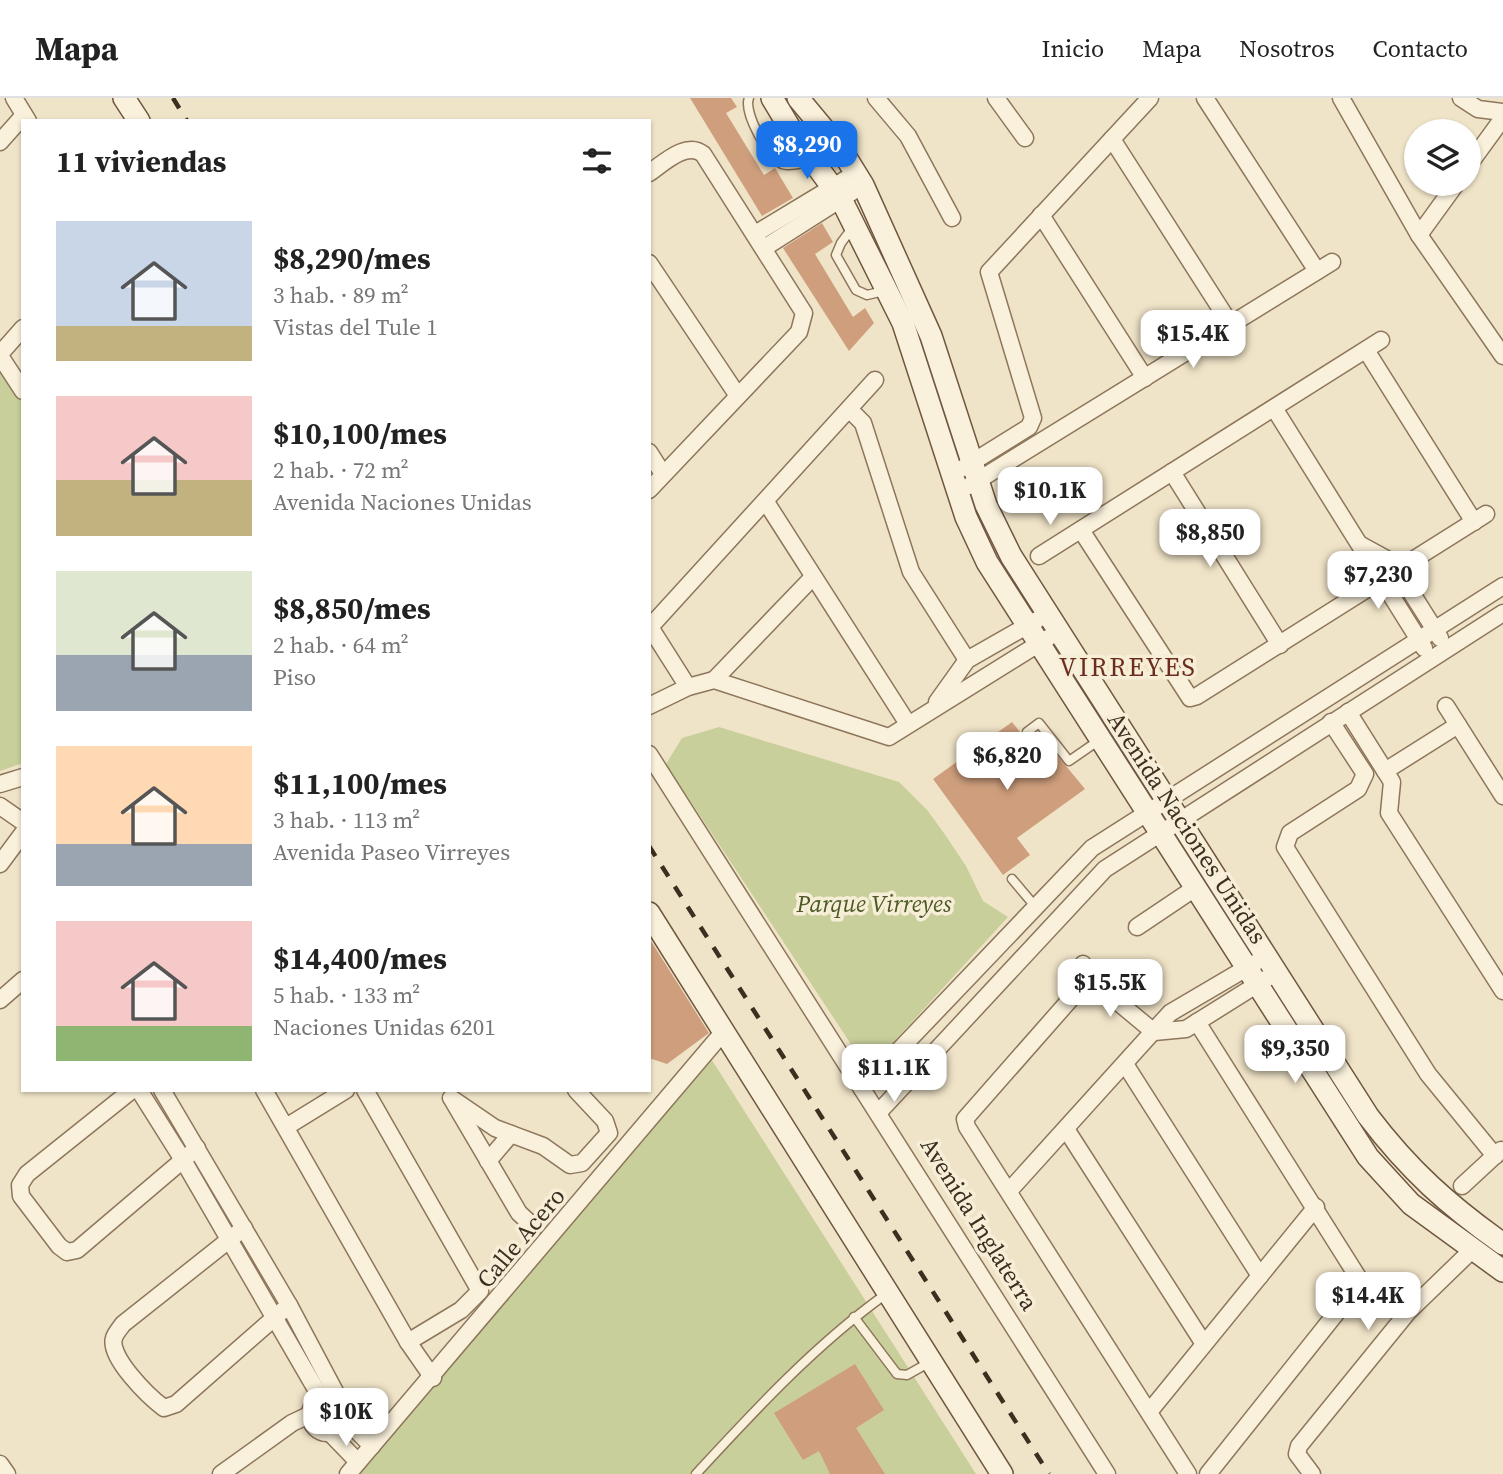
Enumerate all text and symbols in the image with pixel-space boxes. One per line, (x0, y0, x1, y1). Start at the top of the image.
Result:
text: Mapa (35, 26, 118, 71)
text: Inicio (1042, 32, 1104, 65)
text: Mapa (1142, 32, 1201, 65)
text: Nosotros (1239, 32, 1335, 65)
text: Contacto (1373, 32, 1468, 65)
map controls (1404, 119, 1481, 196)
button: layers (1404, 119, 1481, 196)
pin: $8,290 (750, 122, 864, 181)
text: $8,290 (772, 128, 842, 160)
text: 11 viviendas (56, 141, 227, 182)
icon: filters (578, 142, 616, 180)
text: $8,290/mes (273, 238, 431, 279)
icon: home (112, 249, 196, 333)
text: 3 hab. · 89 m² (273, 279, 409, 311)
pin: $15.4K (1136, 310, 1250, 370)
text: Vistas del Tule 1 (273, 311, 438, 343)
text: $15.4K (1157, 317, 1229, 349)
text: $10,100/mes (273, 413, 447, 454)
icon: home (112, 424, 196, 508)
text: 2 hab. · 72 m² (273, 454, 409, 486)
pin: $10.1K (993, 468, 1107, 527)
text: $10.1K (1014, 474, 1086, 506)
text: Avenida Naciones Unidas (273, 486, 532, 518)
pin: $8,850 (1153, 510, 1267, 569)
text: $8,850 (1175, 516, 1245, 548)
pin: $7,230 (1321, 552, 1435, 611)
text: $7,230 (1343, 558, 1413, 590)
text: $8,850/mes (273, 588, 431, 629)
icon: home (112, 599, 196, 683)
text: 2 hab. · 64 m² (273, 629, 409, 661)
district label: VIRREYES (1059, 649, 1197, 685)
text: Piso (273, 661, 316, 693)
street label: Avenida Naciones Unidas (1100, 705, 1275, 950)
pin: $6,820 (950, 732, 1064, 792)
text: $6,820 (972, 739, 1042, 771)
text: $11,100/mes (273, 763, 447, 804)
icon: home (112, 774, 196, 858)
text: 3 hab. · 113 m² (273, 804, 420, 836)
text: Avenida Paseo Virreyes (273, 836, 510, 868)
park label: Parque Virreyes (796, 887, 952, 920)
text: $14,400/mes (273, 938, 447, 979)
icon: home (112, 949, 196, 1033)
pin: $15.5K (1053, 960, 1167, 1019)
text: $15.5K (1074, 966, 1146, 998)
text: 5 hab. · 133 m² (273, 979, 420, 1011)
text: Naciones Unidas 6201 (273, 1011, 496, 1043)
pin: $9,350 (1238, 1026, 1352, 1085)
text: $9,350 (1260, 1032, 1330, 1064)
pin: $11.1K (837, 1044, 951, 1104)
text: $11.1K (858, 1051, 930, 1083)
street label: Avenida Inglaterra (913, 1131, 1046, 1317)
street label: Calle Acero (469, 1180, 572, 1295)
pin: $14.4K (1311, 1272, 1425, 1332)
text: $14.4K (1332, 1279, 1404, 1311)
pin: $10K (305, 1388, 387, 1448)
text: $10K (319, 1395, 373, 1427)

